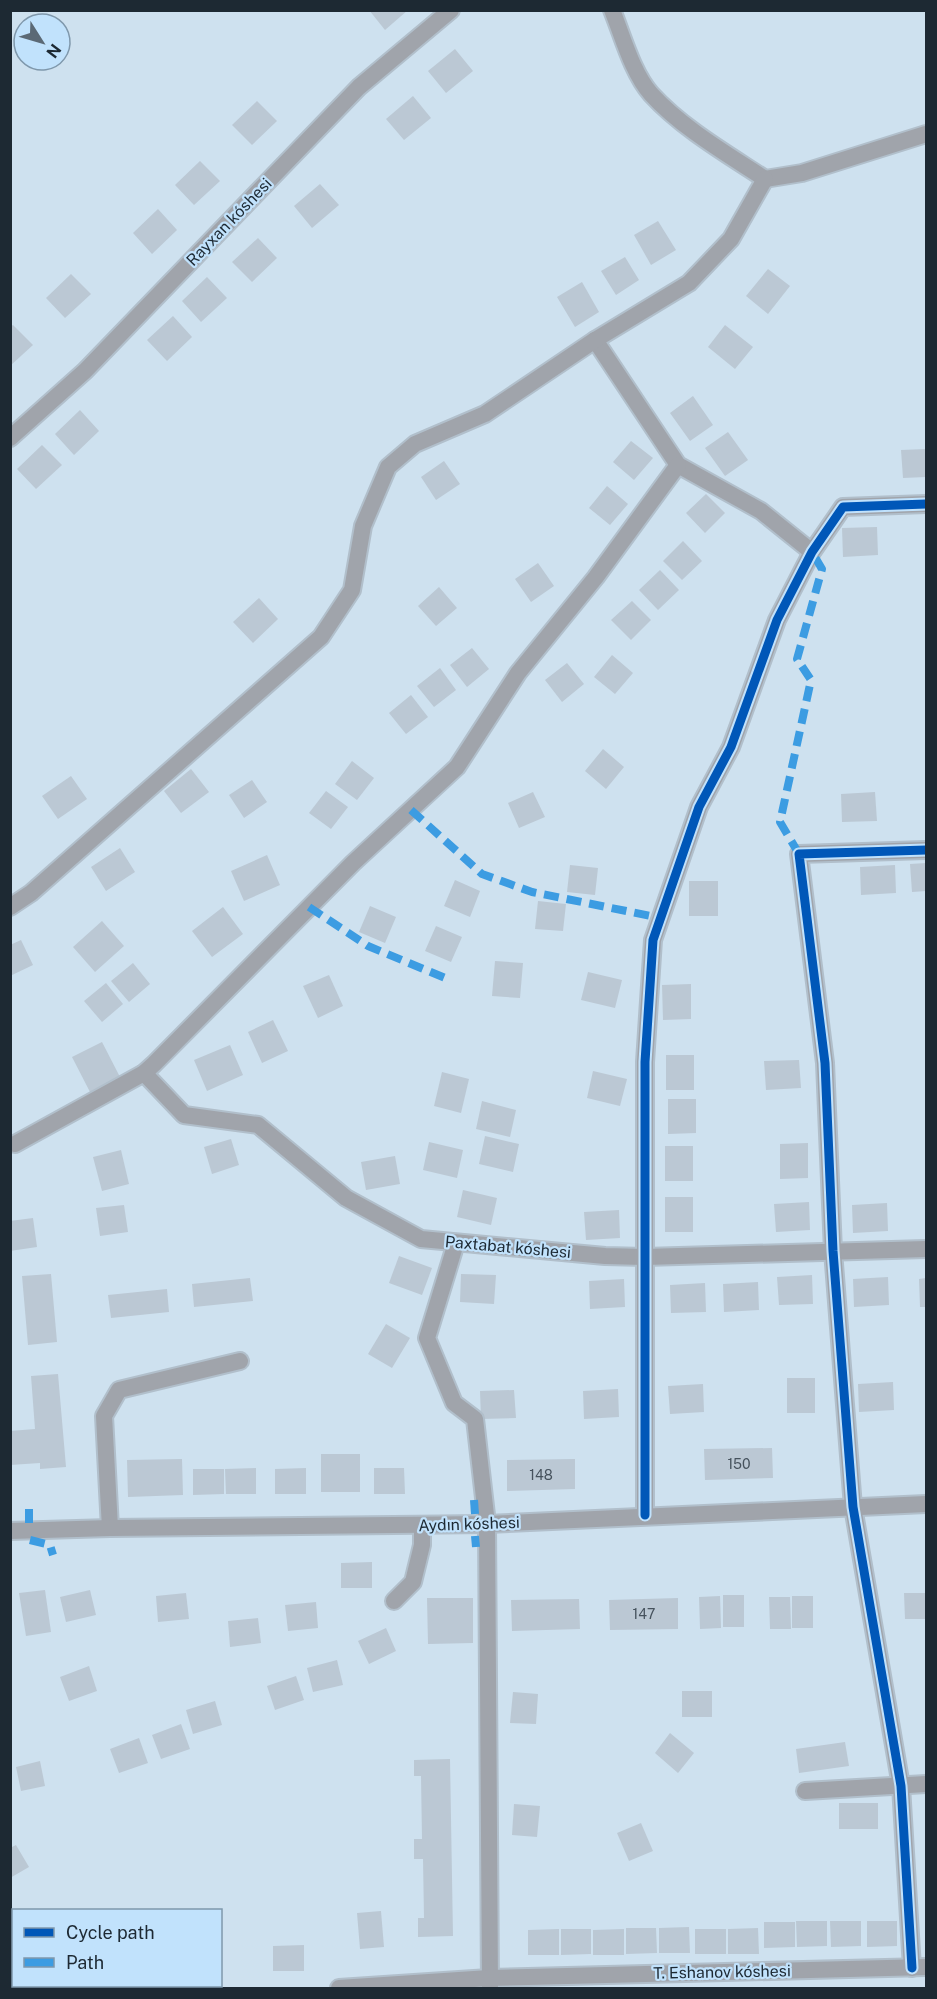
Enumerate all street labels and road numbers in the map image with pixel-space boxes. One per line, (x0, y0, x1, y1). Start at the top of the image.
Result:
street label: Rayxan kóshesi (182, 174, 276, 270)
street label: Paxtabat kóshesi (444, 1232, 572, 1262)
street label: Aydın kóshesi (418, 1513, 520, 1535)
street label: T. Eshanov kóshesi (653, 1961, 791, 1983)

